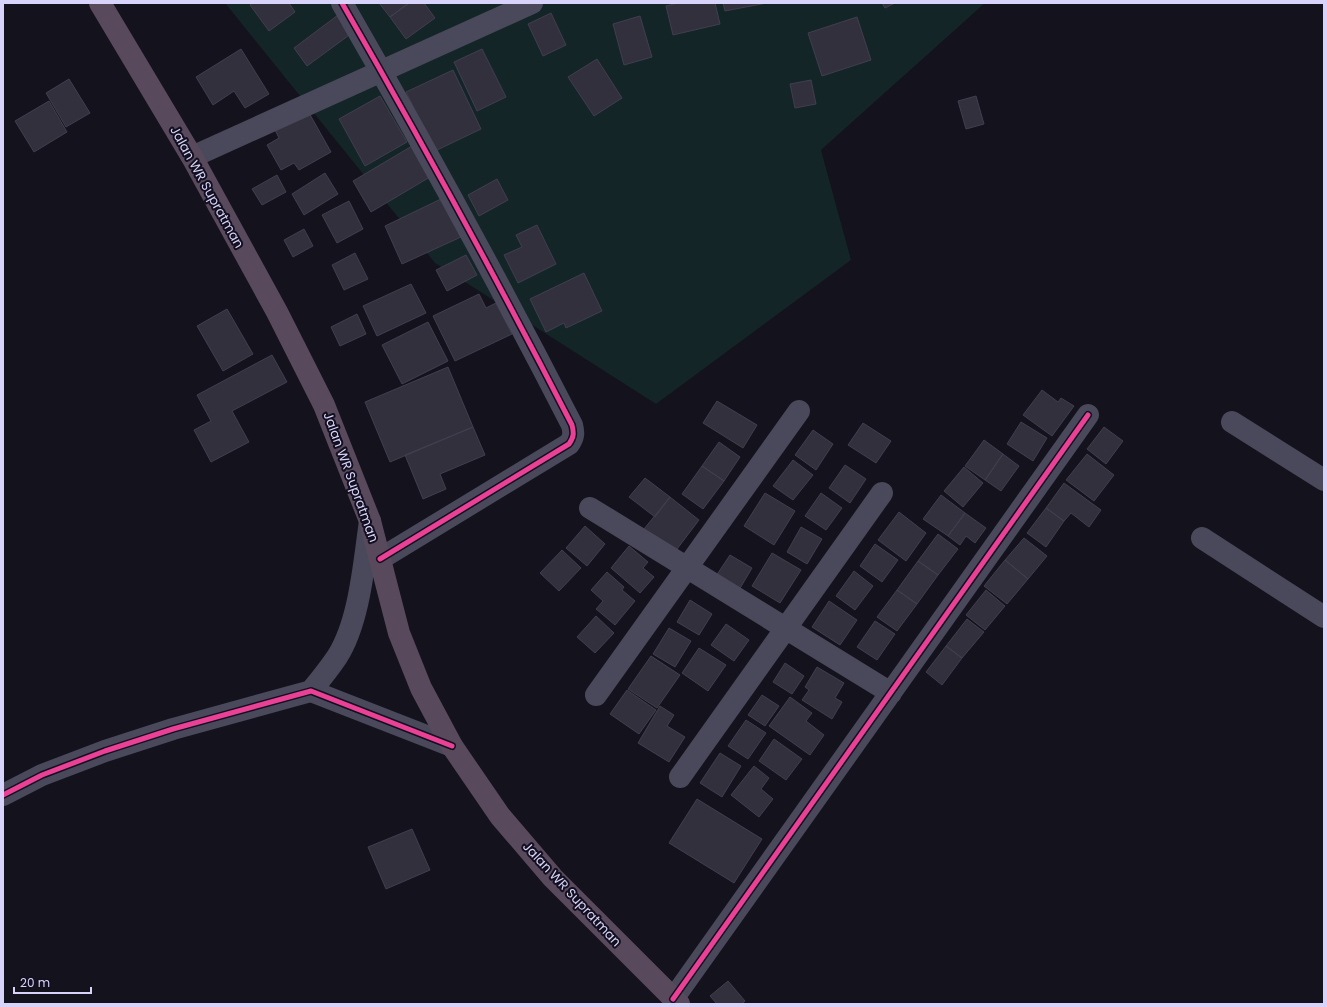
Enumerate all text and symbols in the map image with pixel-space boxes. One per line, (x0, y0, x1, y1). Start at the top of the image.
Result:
street label: Jalan WR Supratman (165, 122, 249, 252)
street label: Jalan WR Supratman (319, 409, 383, 545)
street label: Jalan WR Supratman (518, 837, 626, 951)
scale bar (14, 969, 91, 995)
text: 20 m (20, 974, 50, 991)

